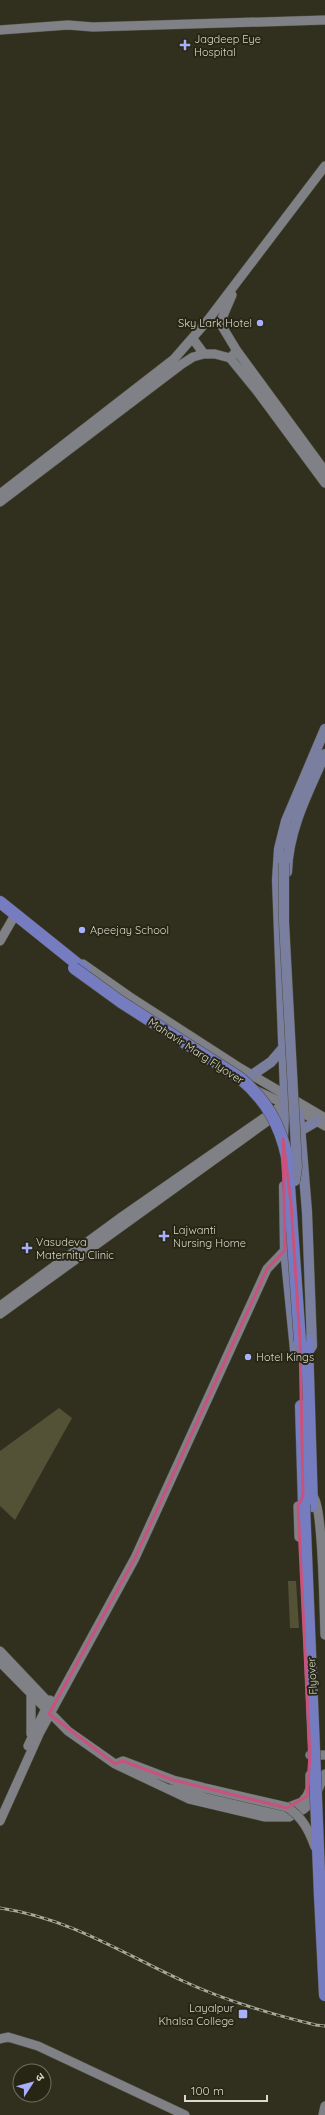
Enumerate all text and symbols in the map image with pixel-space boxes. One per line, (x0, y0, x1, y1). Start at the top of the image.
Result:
place label: Jagdeep Eye Hospital (194, 32, 261, 59)
marker: Jagdeep Eye Hospital (179, 39, 191, 51)
place label: Sky Lark Hotel (178, 316, 252, 330)
marker: Sky Lark Hotel (255, 318, 265, 328)
place label: Apeejay School (90, 923, 169, 937)
marker: Apeejay School (77, 925, 87, 935)
street label: Mahavir Marg Flyover (146, 1015, 247, 1088)
place label: Lajwanti Nursing Home (173, 1223, 246, 1250)
marker: Lajwanti Nursing Home (158, 1230, 170, 1242)
place label: Vasudeva Maternity Clinic (36, 1235, 114, 1262)
marker: Vasudeva Maternity Clinic (21, 1242, 33, 1254)
place label: Hotel Kings (256, 1350, 314, 1364)
marker: Hotel Kings (243, 1352, 253, 1362)
street label: Flyover (304, 1656, 320, 1695)
place label: Layalpur Khalsa College (158, 2001, 235, 2028)
marker: Layalpur Khalsa College (237, 2008, 249, 2020)
north arrow (12, 2063, 52, 2103)
text: उ (33, 2070, 48, 2084)
scale bar (185, 2077, 267, 2103)
text: 100 m (191, 2083, 224, 2098)

